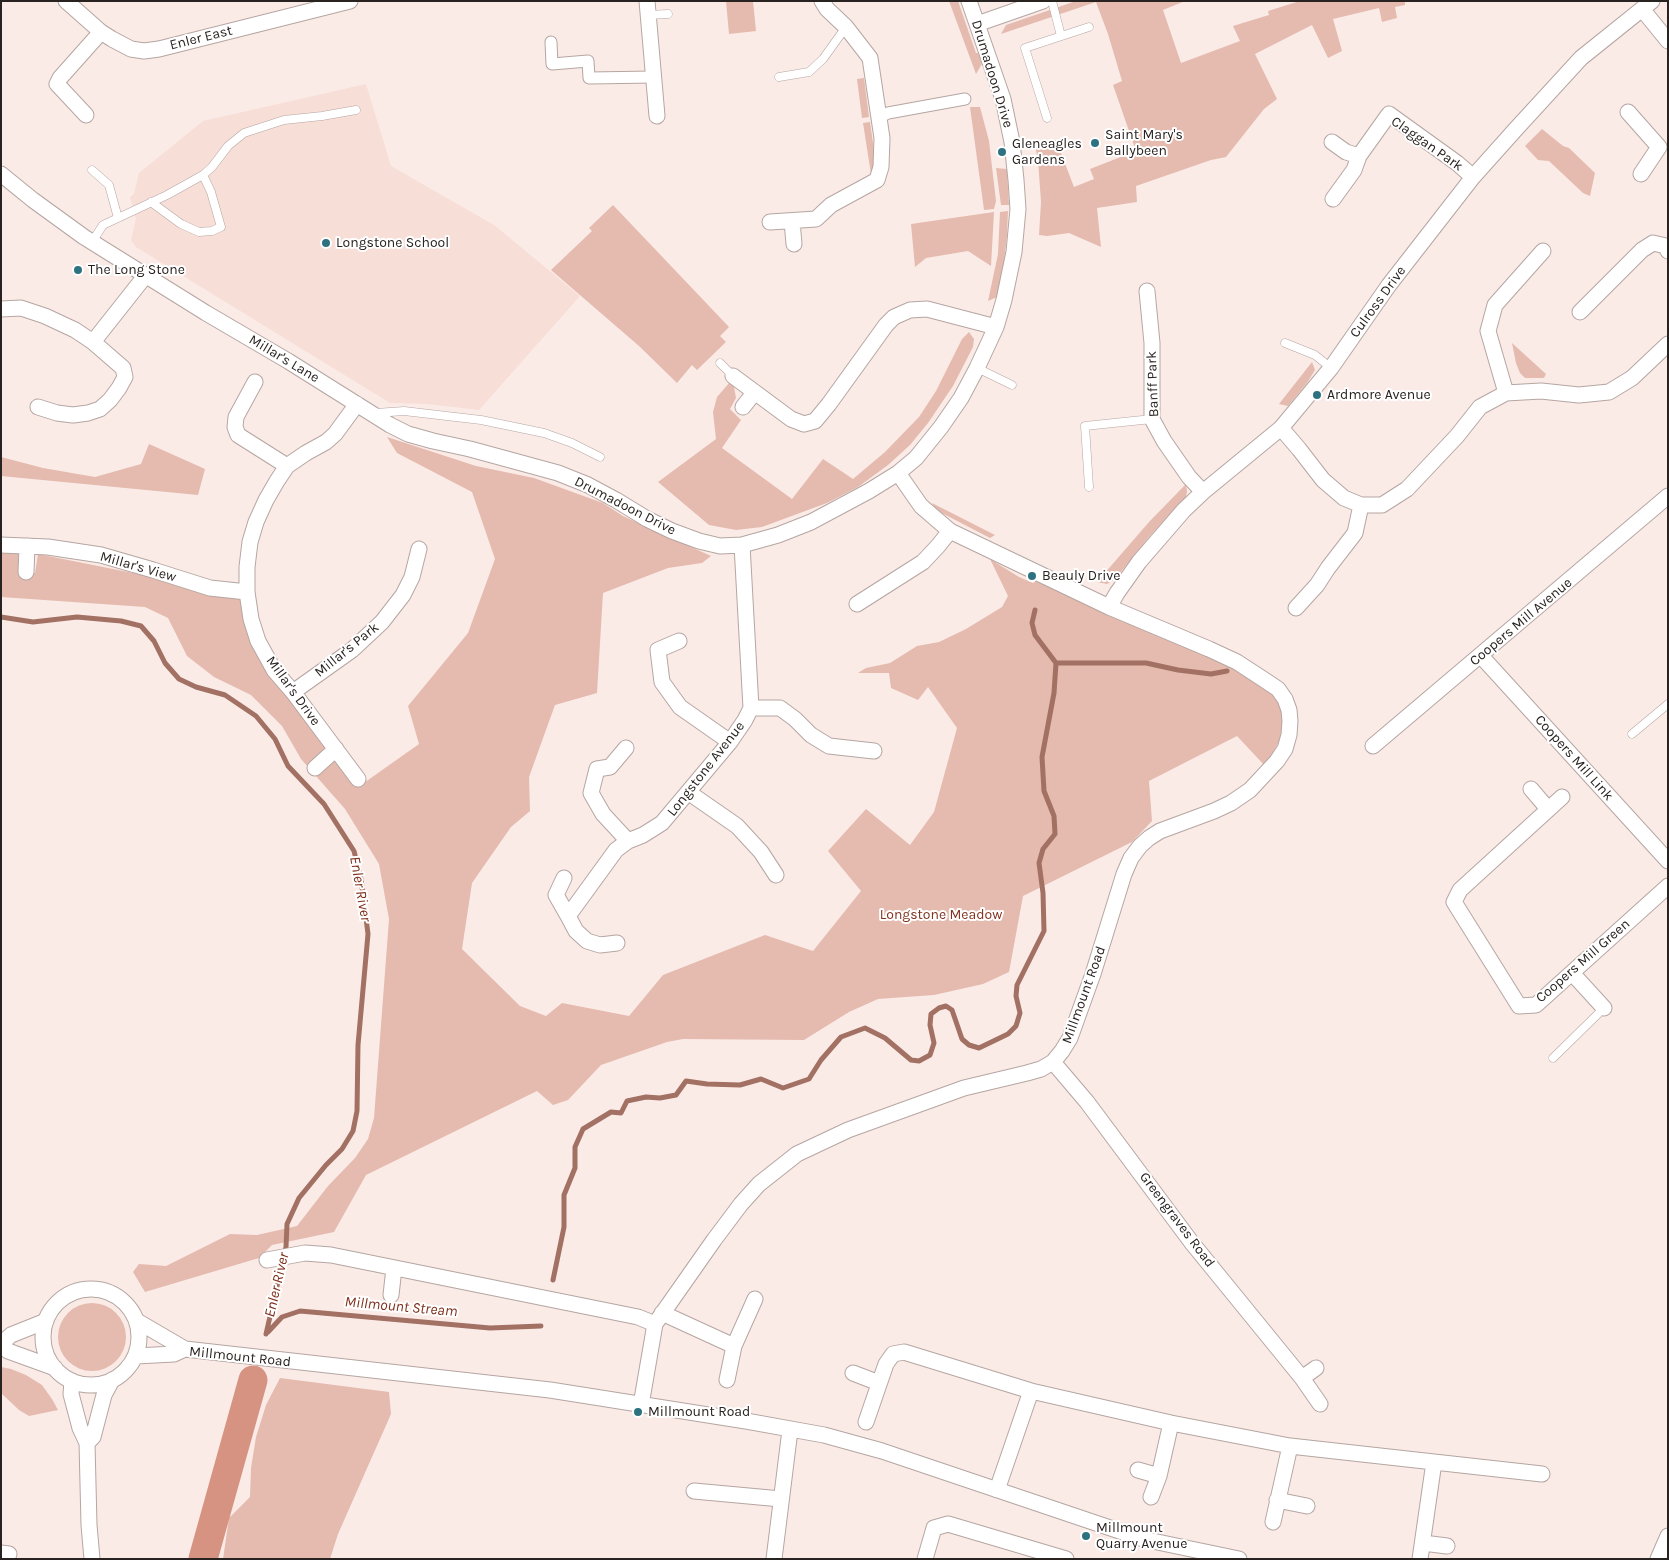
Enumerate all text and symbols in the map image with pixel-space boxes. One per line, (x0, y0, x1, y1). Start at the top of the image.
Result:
street label: Drumadoon Drive (968, 18, 1016, 130)
street label: Enler East (168, 22, 234, 54)
street label: Claggan Park (1388, 113, 1466, 175)
place label: Saint Mary's Ballybeen (1105, 127, 1183, 160)
place label: Gleneagles Gardens (1012, 136, 1082, 168)
marker: Saint Mary's Ballybeen (1089, 137, 1101, 149)
marker: Gleneagles Gardens (996, 146, 1008, 158)
place label: Longstone School (336, 235, 449, 251)
marker: Longstone School (320, 237, 332, 249)
place label: The Long Stone (88, 262, 185, 278)
street label: Culross Drive (1346, 263, 1410, 341)
marker: The Long Stone (72, 264, 84, 276)
street label: Millar's Lane (246, 331, 322, 387)
street label: Banff Park (1143, 351, 1163, 417)
place label: Ardmore Avenue (1327, 387, 1431, 403)
marker: Ardmore Avenue (1311, 389, 1323, 401)
street label: Drumadoon Drive (571, 473, 679, 539)
street label: Millar's View (98, 548, 178, 586)
place label: Beauly Drive (1042, 568, 1121, 584)
marker: Beauly Drive (1026, 570, 1038, 582)
street label: Coopers Mill Avenue (1466, 574, 1576, 670)
street label: Millar's Park (312, 619, 382, 681)
street label: Millar's Drive (262, 653, 324, 729)
street label: Coopers Mill Link (1531, 712, 1617, 804)
street label: Longstone Avenue (664, 718, 748, 820)
water label: Enler River (345, 855, 375, 923)
park label: Longstone Meadow (880, 907, 1002, 923)
street label: Coopers Mill Green (1533, 916, 1633, 1006)
street label: Millmount Road (1059, 944, 1109, 1046)
street label: Greengraves Road (1136, 1169, 1218, 1271)
water label: Enler River (261, 1251, 293, 1319)
water label: Millmount Stream (344, 1293, 458, 1321)
street label: Millmount Road (188, 1343, 292, 1371)
place label: Millmount Road (648, 1404, 750, 1420)
marker: Millmount Road (632, 1406, 644, 1418)
place label: Millmount Quarry Avenue (1096, 1520, 1187, 1552)
marker: Millmount Quarry Avenue (1080, 1530, 1092, 1542)

